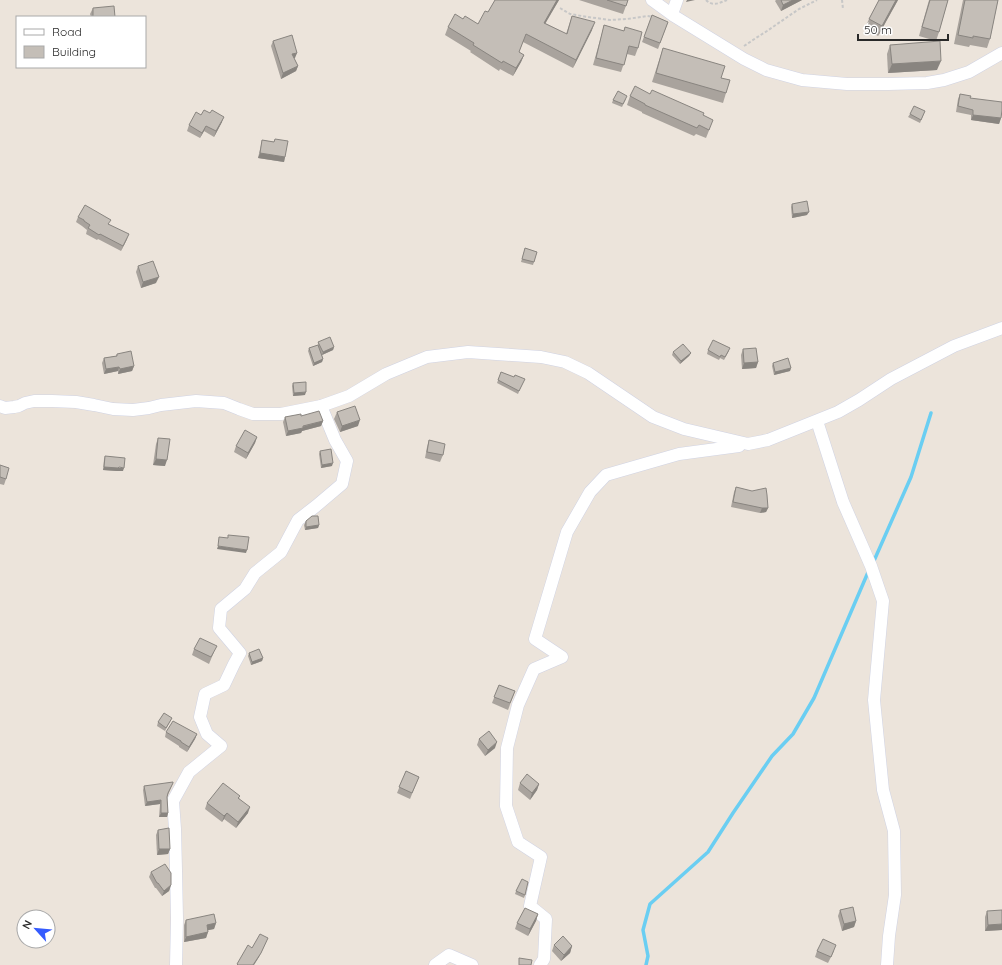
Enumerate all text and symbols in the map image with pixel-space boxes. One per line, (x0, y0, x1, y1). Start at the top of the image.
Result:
legend (16, 16, 146, 68)
scale bar (858, 16, 948, 42)
text: 50 m (864, 22, 892, 37)
text: Road (52, 24, 82, 39)
text: Building (52, 44, 96, 59)
north arrow (16, 909, 56, 949)
text: N (19, 918, 35, 931)

